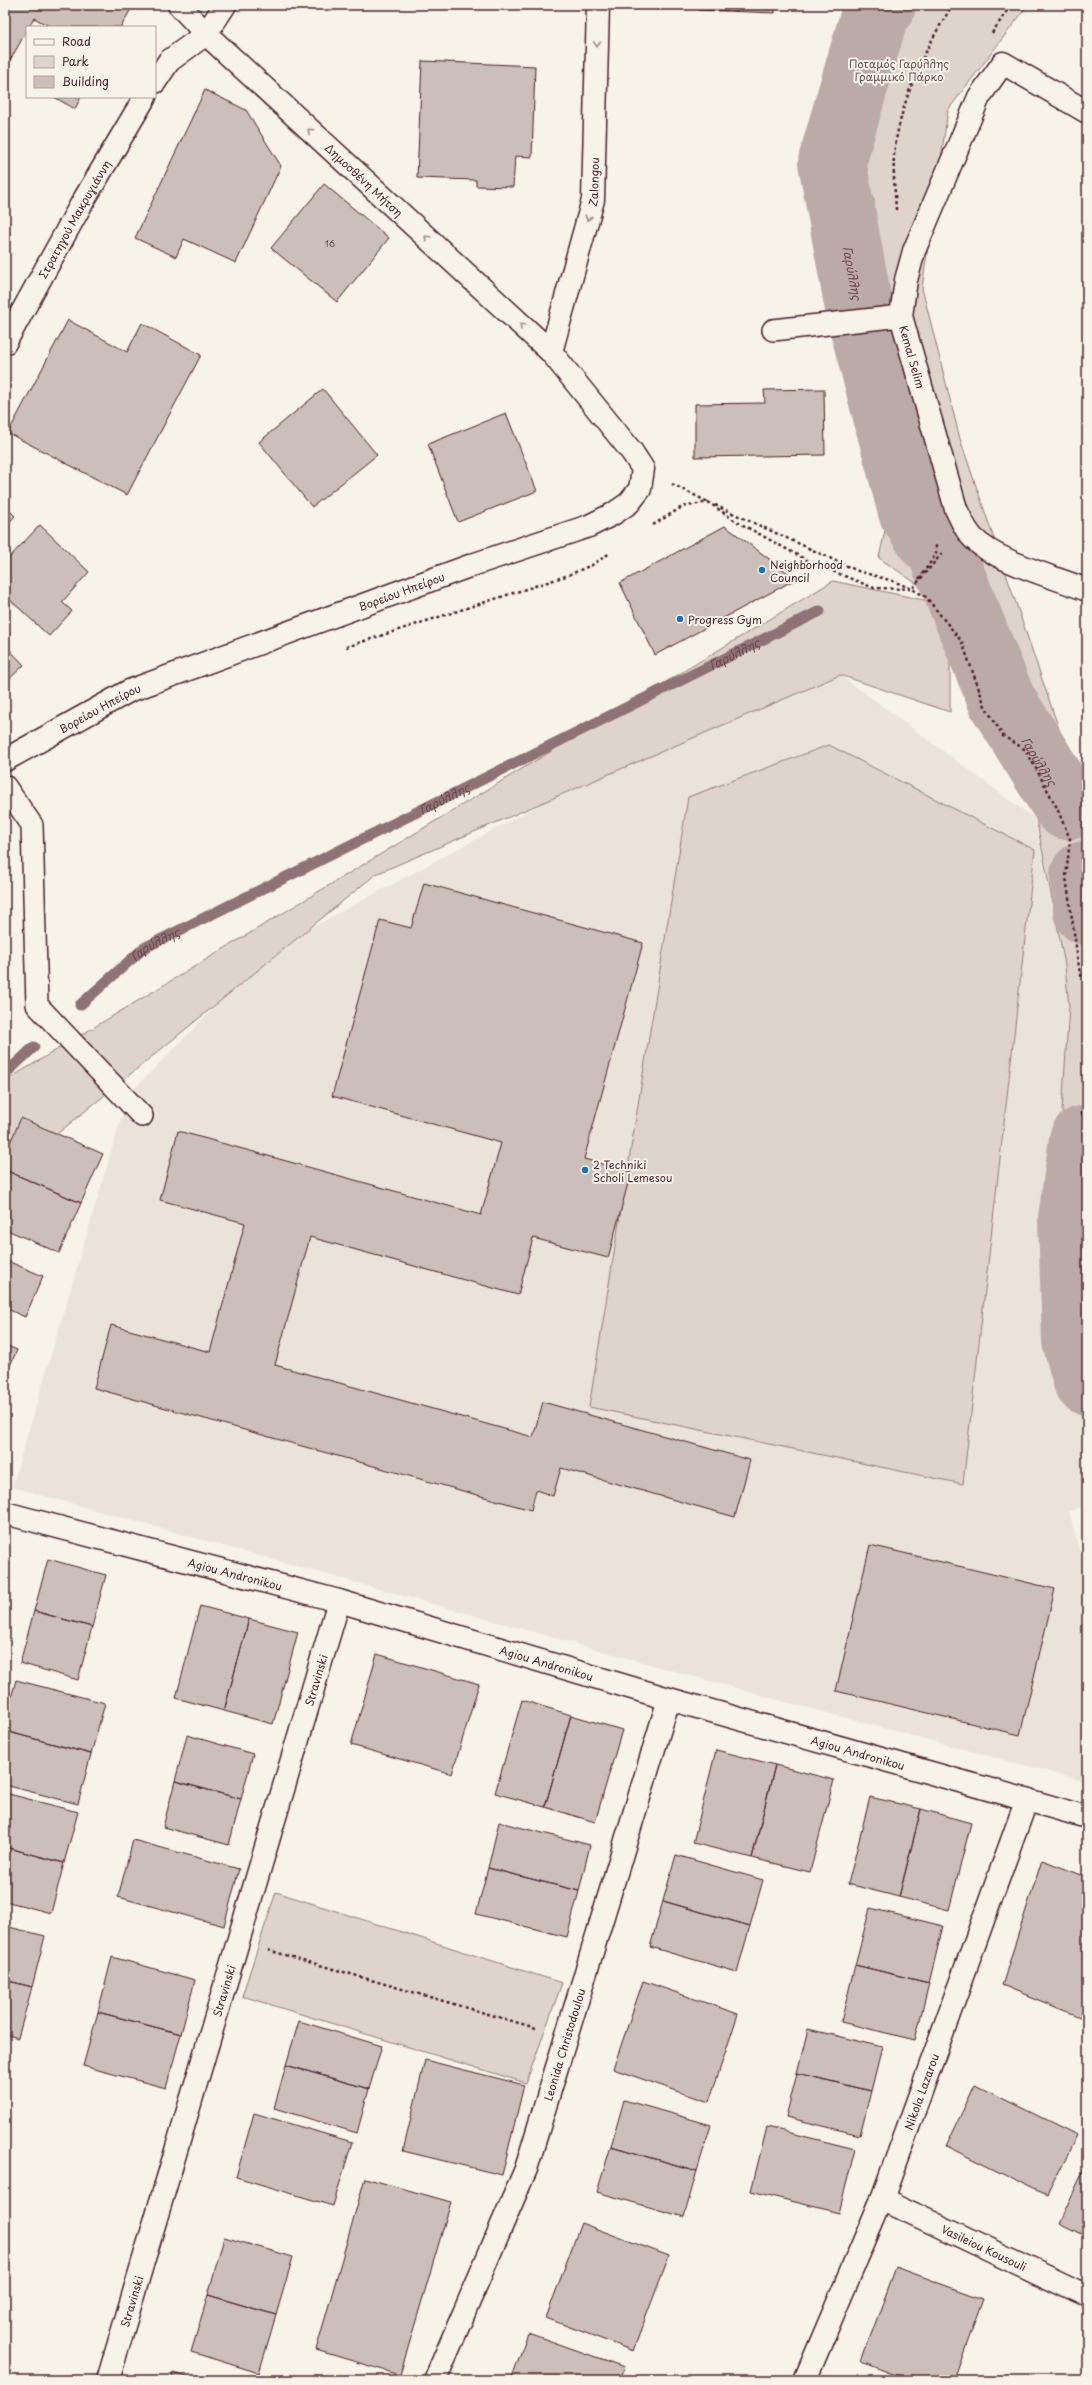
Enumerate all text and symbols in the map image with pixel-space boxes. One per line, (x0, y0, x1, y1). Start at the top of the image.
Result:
legend (26, 26, 156, 98)
text: Road (62, 32, 91, 50)
one-way arrow (593, 41, 601, 47)
text: Park (62, 52, 89, 70)
park label: Ποταμός Γαρύλλης Γραμμικό Πάρκο (849, 55, 949, 85)
text: Building (62, 72, 109, 90)
one-way arrow (308, 128, 315, 135)
street label: Δημοσθένη Μήτση (321, 139, 407, 221)
street label: Στρατηγού Μακρυγιάννη (34, 157, 114, 281)
street label: Zalongou (583, 157, 603, 208)
one-way arrow (584, 214, 593, 221)
one-way arrow (424, 235, 431, 242)
house number: 16 (325, 236, 335, 250)
water label: Γαρύλλης (839, 244, 867, 303)
one-way arrow (519, 323, 527, 331)
street label: Kemal Selim (896, 323, 930, 390)
place label: Neighborhood Council (770, 556, 843, 586)
marker: Neighborhood Council (757, 565, 767, 575)
street label: Βορείου Ηπείρου (356, 567, 447, 615)
place label: Progress Gym (688, 611, 762, 628)
marker: Progress Gym (675, 614, 685, 624)
water label: Γαρύλλης (705, 633, 764, 674)
street label: Βορείου Ηπείρου (56, 679, 143, 737)
water label: Γαρύλλης (1017, 733, 1062, 791)
water label: Γαρύλλης (415, 777, 474, 819)
water label: Γαρύλλης (126, 922, 184, 965)
place label: 2 Techniki Scholi Lemesou (593, 1156, 672, 1186)
marker: 2 Techniki Scholi Lemesou (580, 1165, 590, 1175)
street label: Agiou Andronikou (186, 1553, 284, 1594)
street label: Agiou Andronikou (498, 1641, 595, 1685)
street label: Stravinski (300, 1652, 331, 1708)
street label: Agiou Andronikou (809, 1731, 907, 1774)
street label: Stravinski (208, 1963, 239, 2019)
street label: Leonida Christodoulou (539, 1986, 589, 2103)
street label: Nikola Lazarou (899, 2051, 943, 2132)
street label: Vasileiou Kousouli (939, 2220, 1030, 2275)
street label: Stravinski (116, 2274, 147, 2329)

